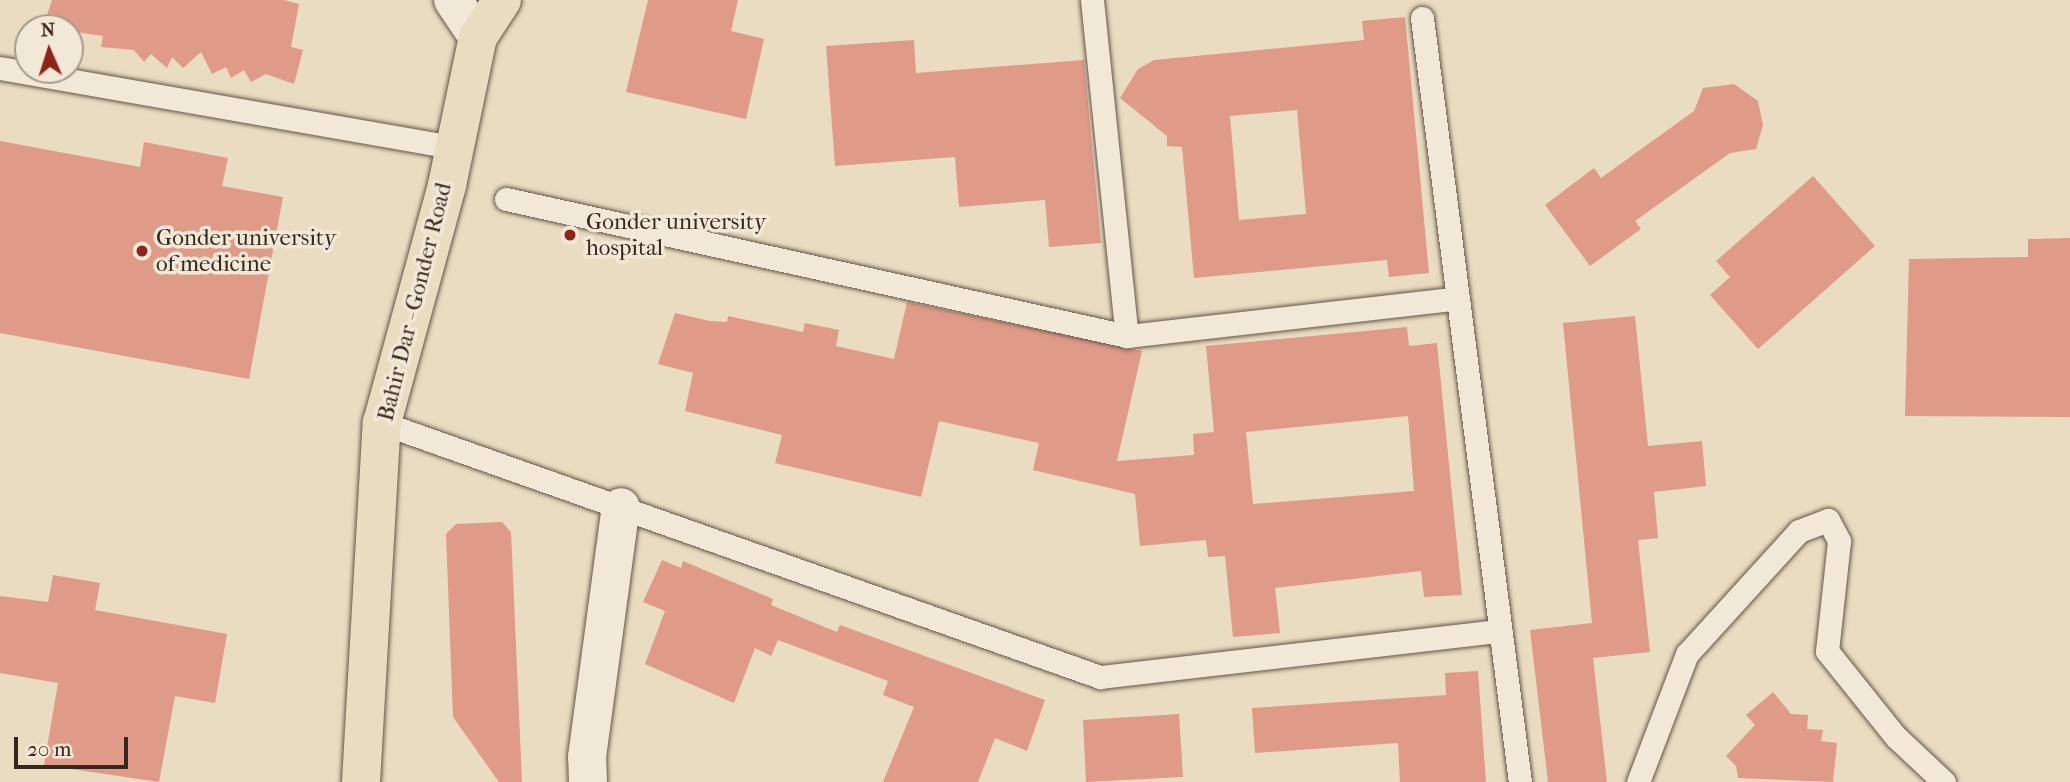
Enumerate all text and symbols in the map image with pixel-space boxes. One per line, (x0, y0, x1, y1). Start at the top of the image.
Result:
north arrow (14, 14, 84, 84)
text: N (40, 19, 56, 41)
street label: Bahir Dar - Gonder Road (372, 180, 458, 424)
place label: Gonder university hospital (586, 208, 766, 262)
place label: Gonder university of medicine (156, 224, 336, 278)
marker: Gonder university hospital (560, 225, 580, 245)
marker: Gonder university of medicine (134, 243, 150, 259)
scale bar (18, 722, 131, 766)
text: 20 m (27, 737, 71, 761)

